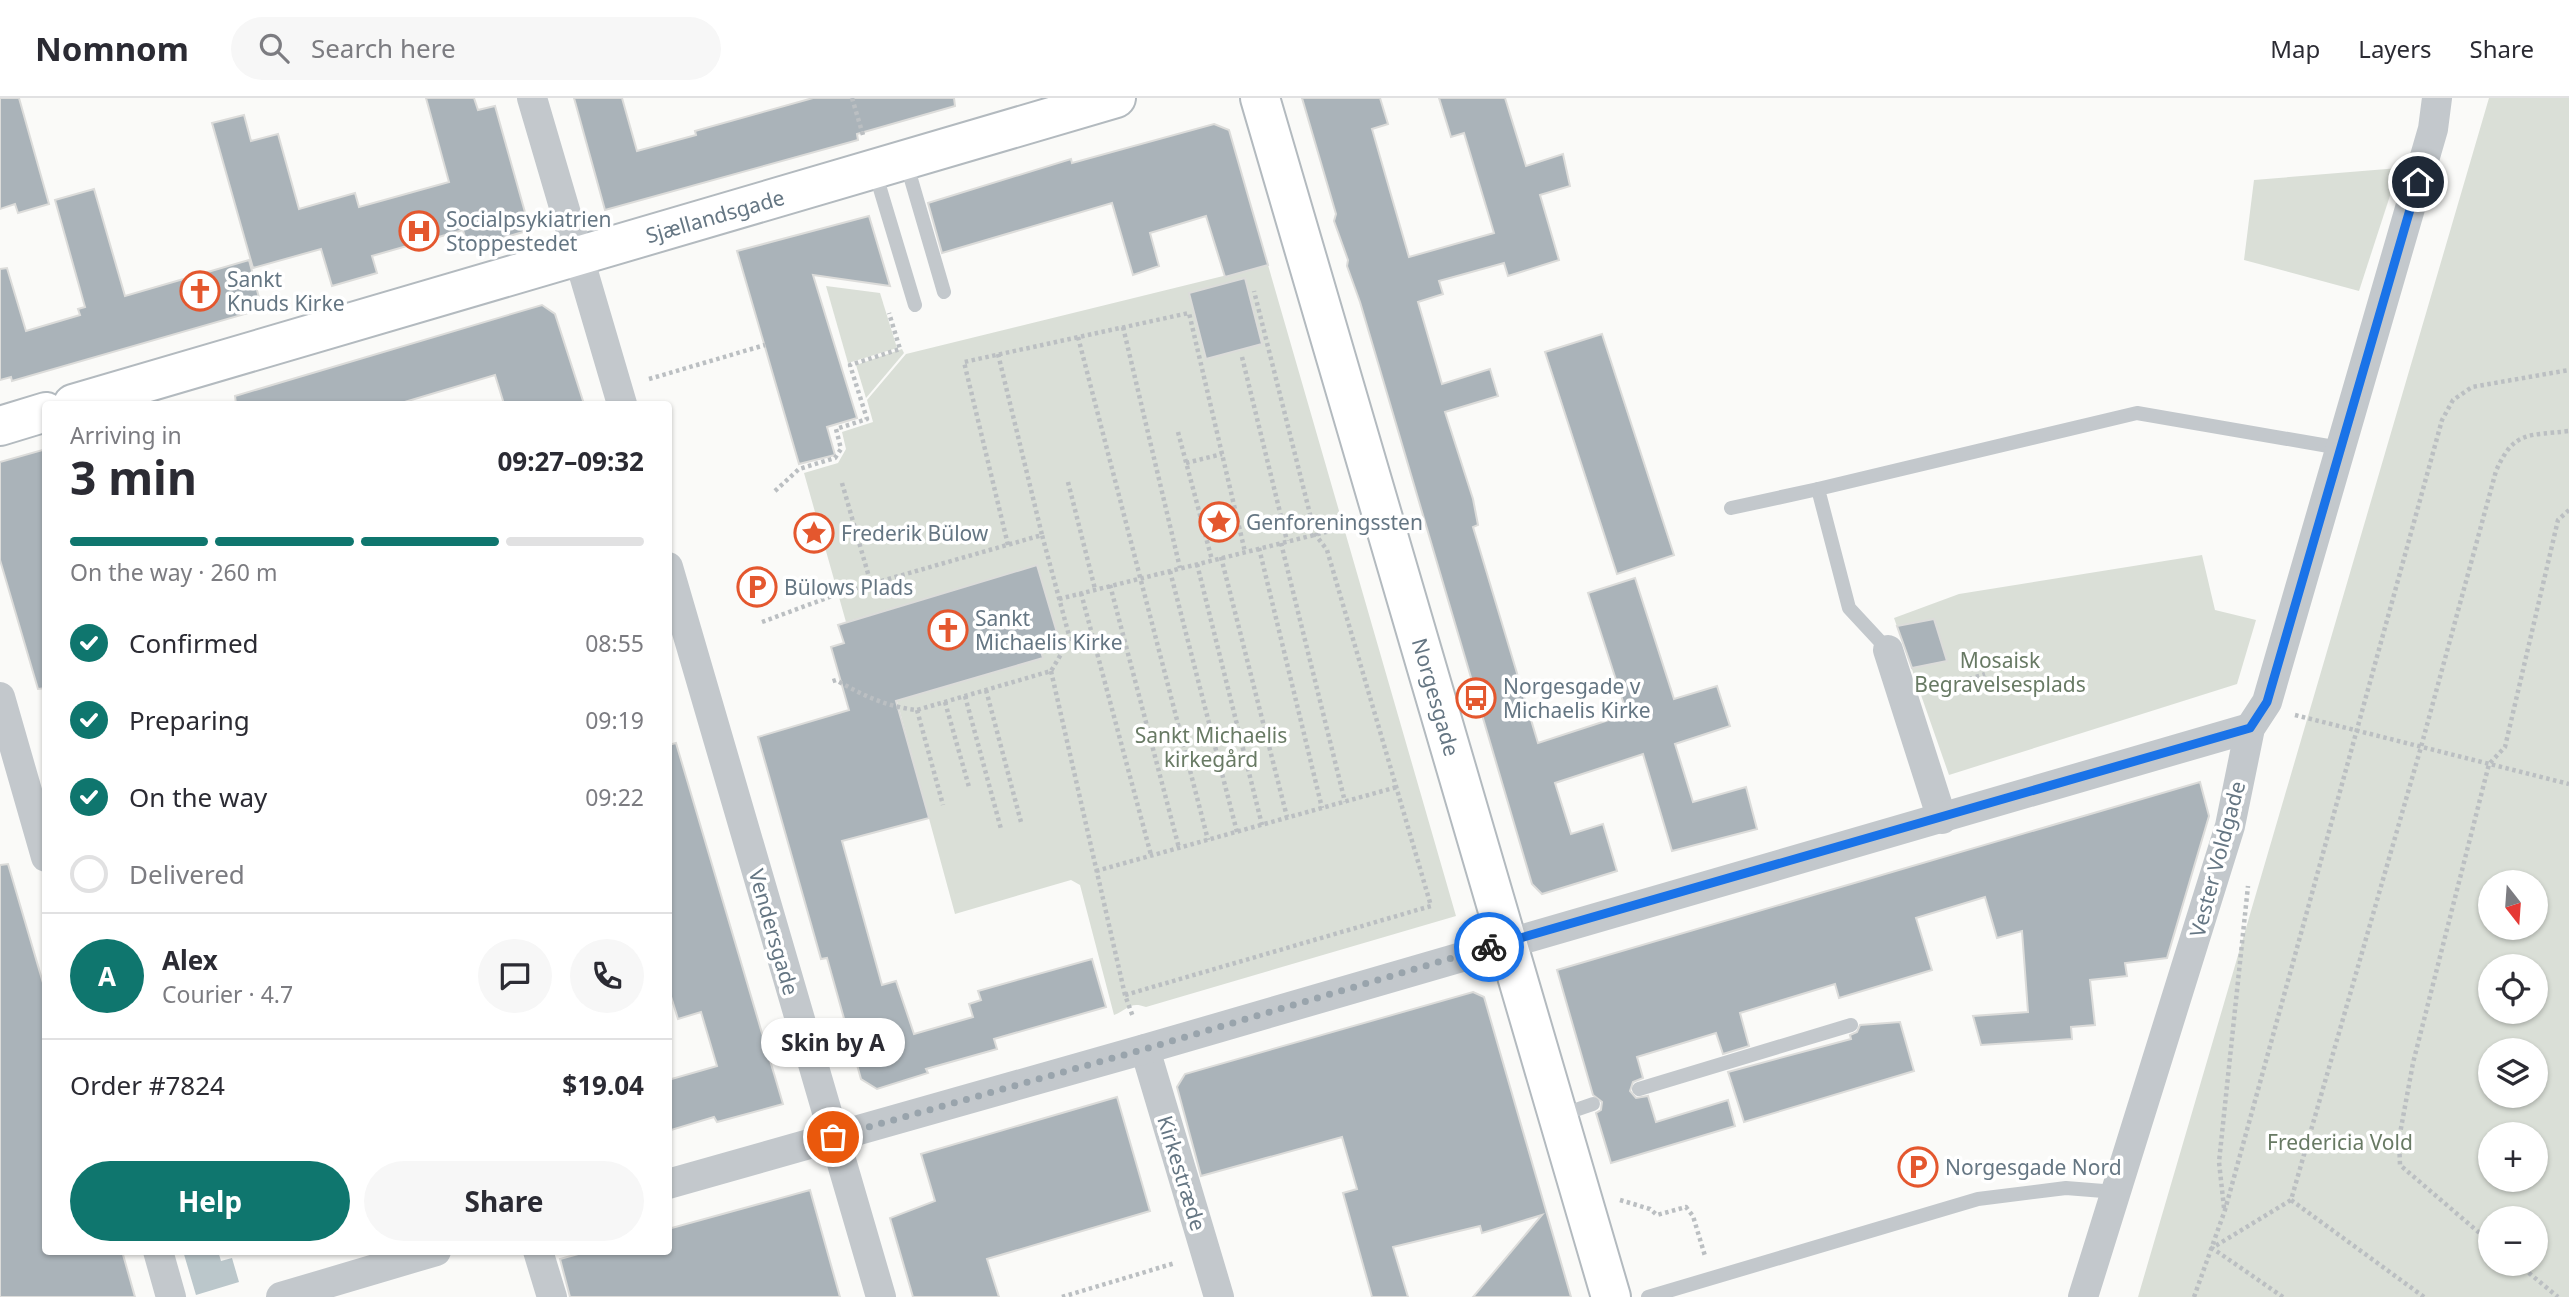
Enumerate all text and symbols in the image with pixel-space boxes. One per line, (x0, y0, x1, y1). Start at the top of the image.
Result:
search box (231, 17, 721, 80)
text: Nomnom (35, 26, 189, 71)
icon: search (255, 29, 293, 67)
text: Search here (311, 30, 456, 66)
text: Map (2270, 32, 2320, 65)
text: Layers (2358, 32, 2432, 65)
text: Share (2470, 32, 2534, 65)
pin (2388, 152, 2448, 212)
icon: home (2399, 163, 2437, 201)
street label: Sjællandsgade (642, 183, 788, 249)
place label: Socialpsykiatrien Stoppestedet (446, 205, 612, 257)
hospital icon: Socialpsykiatrien Stoppestedet (398, 210, 440, 252)
place label: Sankt Knuds Kirke (227, 265, 345, 317)
church icon: Sankt Knuds Kirke (179, 270, 221, 312)
text: Arriving in (70, 419, 182, 451)
text: 09:27–09:32 (497, 443, 644, 479)
text: 3 min (70, 446, 197, 508)
place icon: Genforeningssten (1198, 501, 1240, 543)
place label: Genforeningssten (1246, 508, 1423, 536)
place icon: Frederik Bülow (793, 512, 835, 554)
place label: Frederik Bülow (841, 519, 989, 547)
text: On the way · 260 m (70, 556, 277, 588)
parking icon: Bülows Plads (736, 566, 778, 608)
place label: Bülows Plads (784, 573, 913, 601)
place label: Sankt Michaelis Kirke (975, 604, 1123, 656)
church icon: Sankt Michaelis Kirke (927, 609, 969, 651)
icon: check (70, 624, 108, 662)
text: Confirmed (129, 625, 259, 661)
text: 08:55 (585, 627, 644, 659)
street label: Norgesgade (1406, 635, 1466, 759)
park label: Mosaisk Begravelsesplads (1914, 646, 2086, 698)
place label: Norgesgade v Michaelis Kirke (1503, 672, 1651, 724)
bus stop icon: Norgesgade v Michaelis Kirke (1455, 677, 1497, 719)
icon: check (70, 701, 108, 739)
text: Preparing (129, 702, 250, 738)
text: 09:19 (585, 704, 644, 736)
park label: Sankt Michaelis kirkegård (1135, 721, 1287, 773)
icon: check (70, 778, 108, 816)
street label: Vester Voldgade (2183, 778, 2251, 940)
text: On the way (129, 779, 267, 815)
text: 09:22 (585, 781, 644, 813)
text: Delivered (129, 856, 245, 892)
street label: Vendersgade (743, 866, 805, 998)
north arrow (2478, 870, 2548, 940)
map controls (2478, 870, 2548, 1276)
courier (1454, 912, 1524, 982)
icon: bike (1470, 928, 1508, 966)
button: chat (478, 939, 552, 1013)
button: phone (570, 939, 644, 1013)
text: Alex (162, 942, 218, 978)
button: locate (2478, 954, 2548, 1024)
text: A (98, 958, 116, 994)
text: Courier · 4.7 (162, 978, 293, 1010)
callout: Skin by A (761, 1018, 905, 1067)
text: Skin by A (781, 1026, 885, 1058)
button: layers (2478, 1038, 2548, 1108)
text: Order #7824 (70, 1067, 225, 1103)
text: $19.04 (562, 1067, 644, 1103)
pin (803, 1107, 863, 1167)
street label: Kirkestræde (1151, 1112, 1213, 1234)
icon: bag (814, 1118, 852, 1156)
button: + (2478, 1122, 2548, 1192)
park label: Fredericia Vold (2267, 1128, 2413, 1156)
parking icon: Norgesgade Nord (1897, 1146, 1939, 1188)
place label: Norgesgade Nord (1945, 1153, 2122, 1181)
button: Help (70, 1161, 350, 1241)
button: Share (364, 1161, 644, 1241)
button: − (2478, 1206, 2548, 1276)

